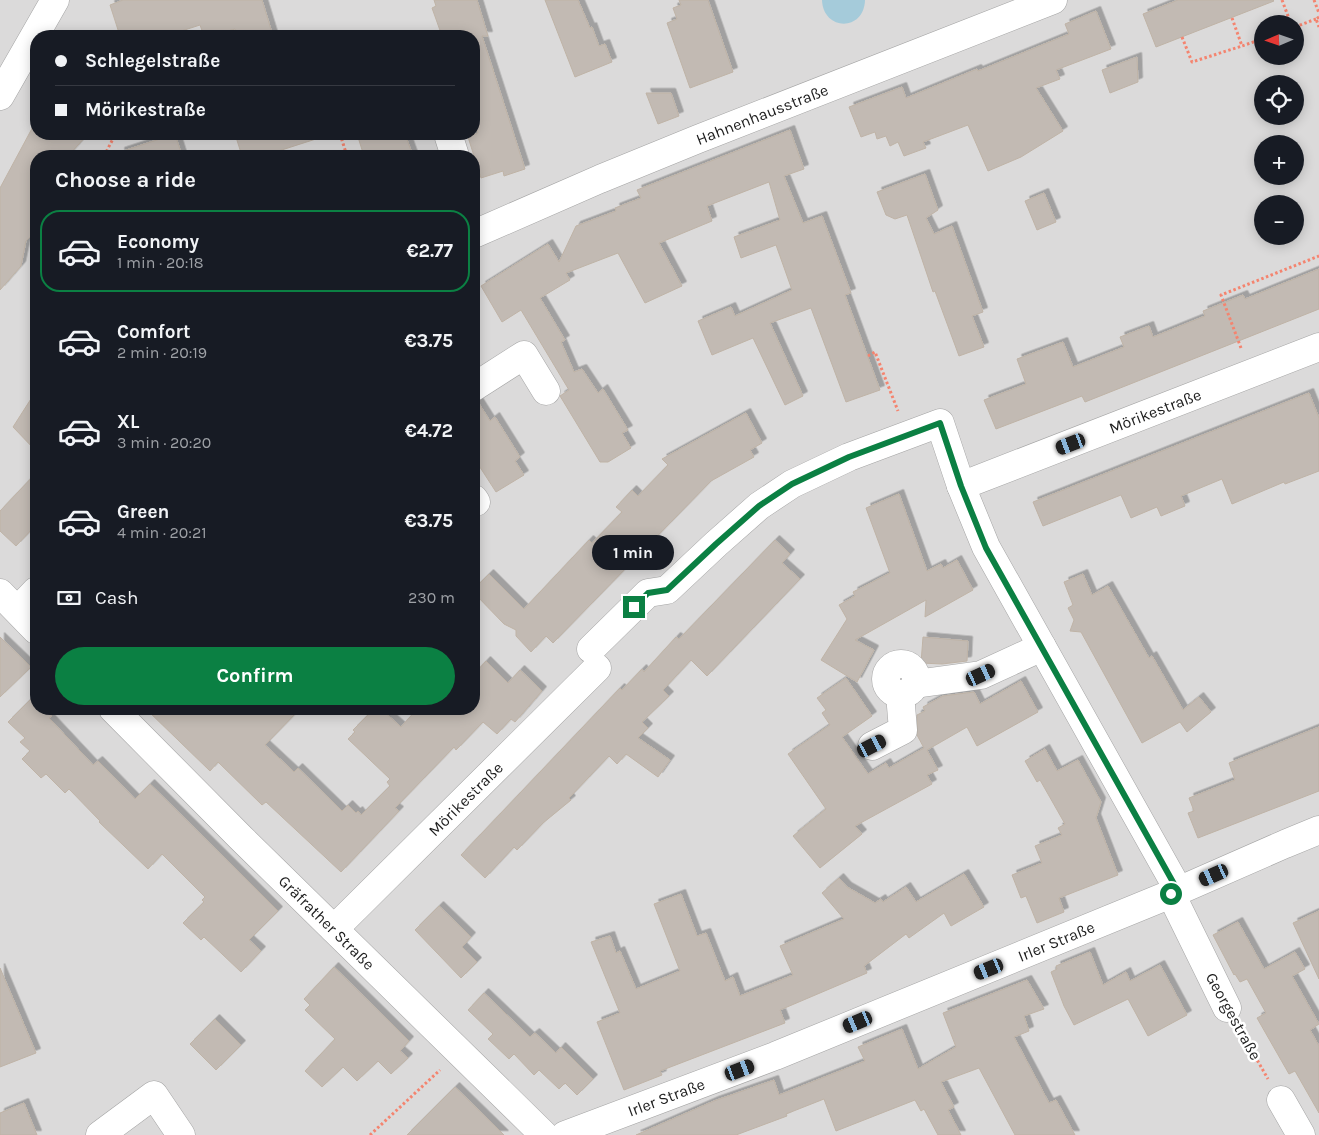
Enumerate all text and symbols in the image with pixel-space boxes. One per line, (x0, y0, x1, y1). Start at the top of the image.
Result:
north arrow (1254, 15, 1304, 65)
map controls (1254, 15, 1304, 245)
text: Schlegelstraße (85, 50, 220, 72)
button: locate (1254, 75, 1304, 125)
street label: Hahnenhausstraße (693, 80, 831, 149)
text: Mörikestraße (85, 99, 206, 121)
button: + (1254, 135, 1304, 185)
text: Choose a ride (55, 167, 196, 193)
button: − (1254, 195, 1304, 245)
icon: car (57, 229, 102, 274)
text: Economy (117, 231, 199, 253)
text: €2.77 (406, 240, 453, 262)
text: 1 min · 20:18 (117, 253, 204, 272)
icon: car (57, 319, 102, 364)
text: Comfort (117, 321, 191, 343)
text: €3.75 (405, 330, 453, 352)
text: 2 min · 20:19 (117, 343, 207, 362)
street label: Mörikestraße (1106, 385, 1204, 438)
icon: car (57, 409, 102, 454)
text: XL (117, 411, 139, 433)
text: €4.72 (405, 420, 453, 442)
car (1054, 432, 1087, 456)
text: 3 min · 20:20 (117, 433, 211, 452)
icon: car (57, 499, 102, 544)
text: Green (117, 501, 169, 523)
text: €3.75 (405, 510, 453, 532)
text: 4 min · 20:21 (117, 523, 207, 542)
callout: 1 min (593, 534, 675, 570)
text: 1 min (613, 543, 653, 562)
icon: cash (55, 584, 83, 612)
text: Cash (95, 587, 139, 609)
text: 230 m (408, 588, 455, 607)
route end (623, 596, 645, 618)
button: Confirm (55, 647, 455, 705)
car (964, 662, 997, 688)
car (855, 733, 888, 759)
street label: Mörikestraße (424, 758, 507, 840)
car (1197, 862, 1230, 888)
street label: Gräfrather Straße (275, 871, 379, 974)
route start (1160, 883, 1182, 905)
street label: Irler Straße (1015, 917, 1097, 966)
car (972, 956, 1005, 982)
street label: Georgestraße (1202, 969, 1265, 1063)
car (841, 1009, 874, 1035)
car (723, 1058, 756, 1082)
street label: Irler Straße (625, 1074, 707, 1121)

